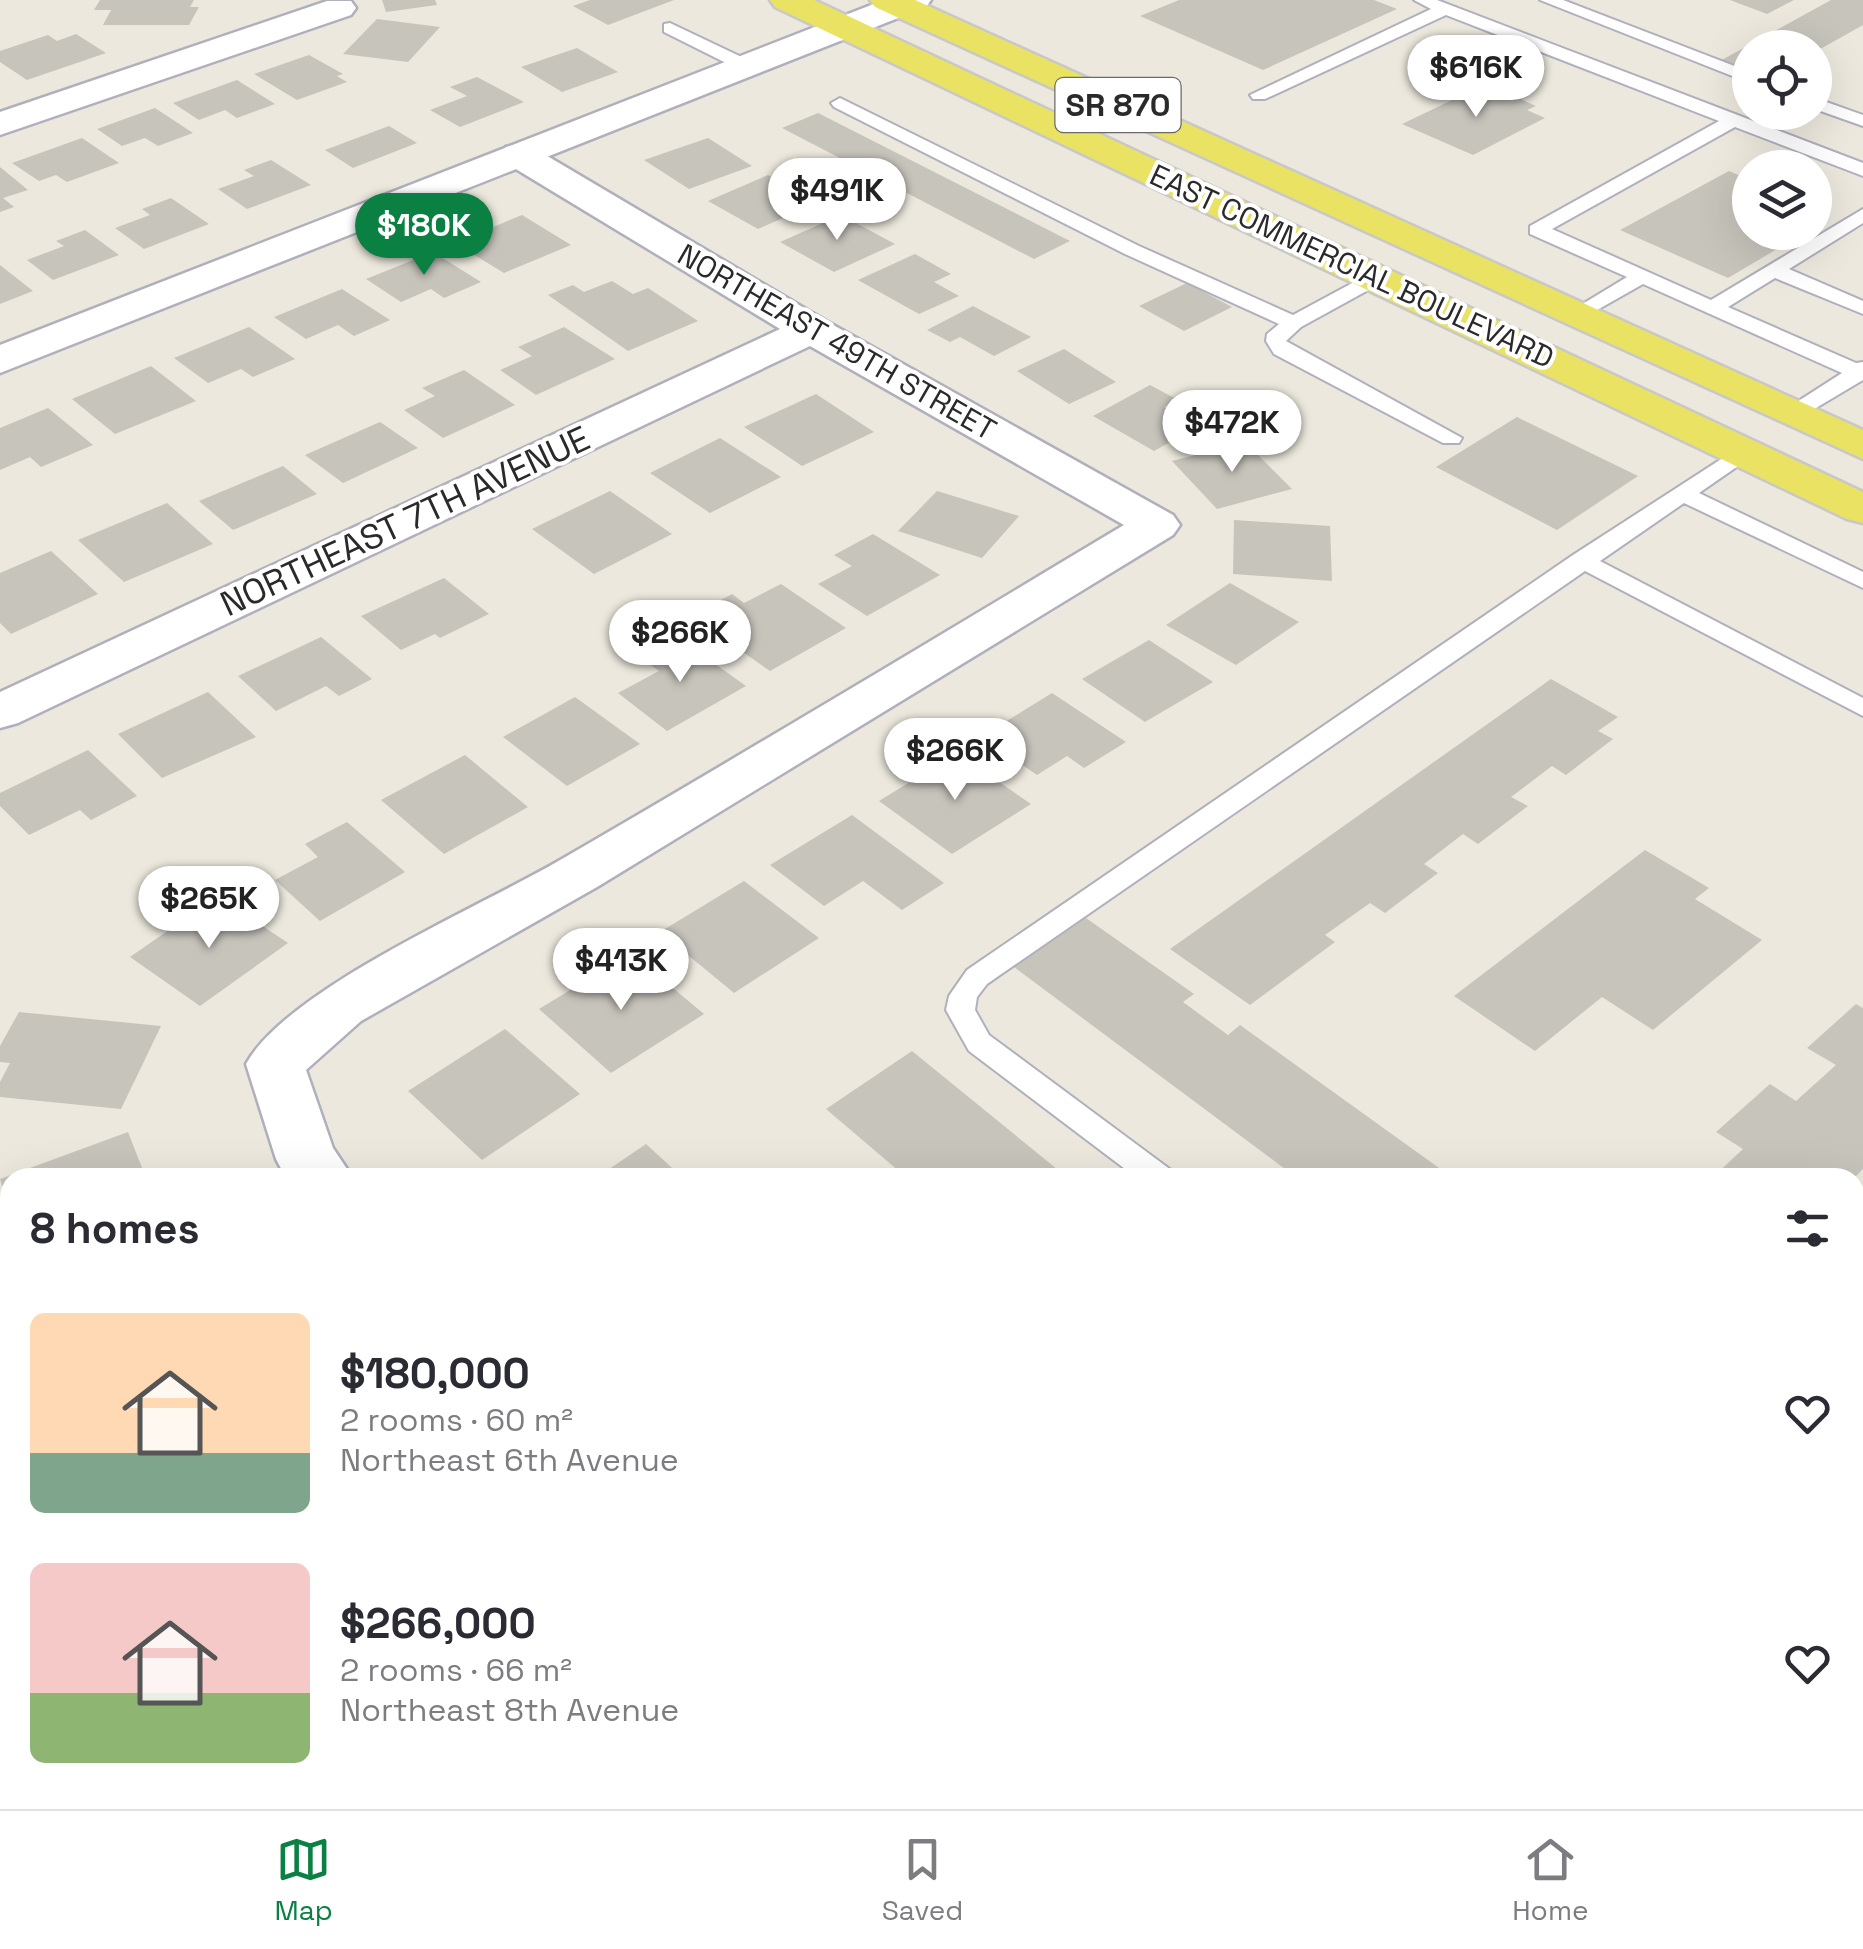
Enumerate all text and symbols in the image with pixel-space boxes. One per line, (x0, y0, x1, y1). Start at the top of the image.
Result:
map controls (1732, 30, 1832, 250)
button: locate (1732, 30, 1832, 130)
pin: $616K (1406, 35, 1546, 120)
text: $616K (1429, 47, 1523, 87)
road number: SR 870 (1056, 78, 1180, 132)
button: layers (1732, 150, 1832, 250)
street label: EAST COMMERCIAL BOULEVARD (1144, 155, 1560, 377)
pin: $491K (767, 158, 907, 243)
text: $491K (790, 170, 884, 210)
pin: $180K (354, 193, 494, 278)
text: $180K (377, 205, 471, 245)
street label: NORTHEAST 49TH STREET (671, 235, 1003, 449)
pin: $472K (1162, 390, 1302, 475)
text: $472K (1184, 402, 1280, 442)
street label: NORTHEAST 7TH AVENUE (213, 416, 597, 626)
pin: $266K (610, 600, 750, 685)
text: $266K (631, 612, 729, 652)
pin: $266K (885, 718, 1025, 803)
text: $266K (906, 730, 1004, 770)
pin: $265K (139, 866, 279, 951)
text: $265K (160, 878, 258, 918)
pin: $413K (551, 928, 691, 1013)
text: $413K (575, 940, 667, 980)
icon: filters (1780, 1201, 1835, 1256)
text: 8 homes (30, 1202, 200, 1255)
text: $180,000 (340, 1347, 530, 1400)
icon: home (110, 1353, 230, 1473)
icon: heart (1780, 1386, 1835, 1441)
text: 2 rooms · 60 m² (340, 1400, 573, 1440)
text: Northeast 6th Avenue (340, 1440, 679, 1480)
text: $266,000 (340, 1597, 536, 1650)
icon: home (110, 1603, 230, 1723)
icon: heart (1780, 1636, 1835, 1691)
text: 2 rooms · 66 m² (340, 1650, 572, 1690)
text: Northeast 8th Avenue (340, 1690, 679, 1730)
tab: Map (274, 1832, 333, 1928)
tab: Saved (882, 1832, 963, 1928)
tab: Home (1512, 1832, 1589, 1928)

